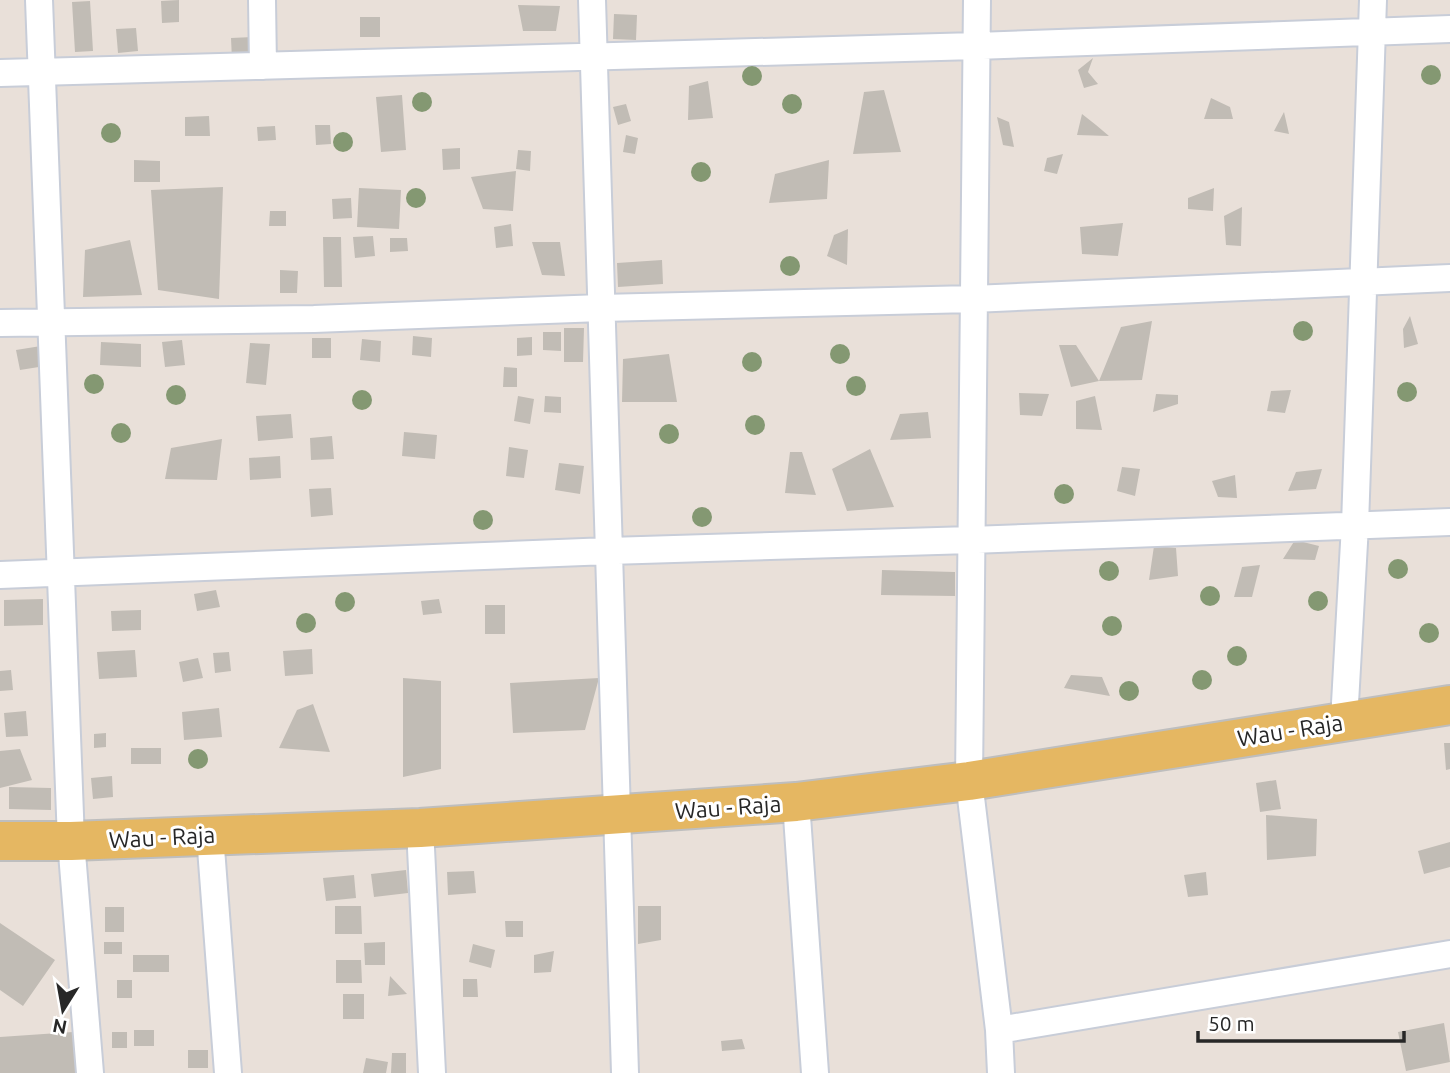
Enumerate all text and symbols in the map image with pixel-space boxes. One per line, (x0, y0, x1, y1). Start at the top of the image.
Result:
street label: Wau - Raja (1235, 709, 1345, 751)
street label: Wau - Raja (674, 791, 782, 823)
street label: Wau - Raja (108, 822, 216, 852)
north arrow (28, 975, 98, 1045)
scale bar (1198, 1000, 1404, 1044)
text: 50 m (1208, 1011, 1255, 1035)
text: N (51, 1015, 69, 1039)

